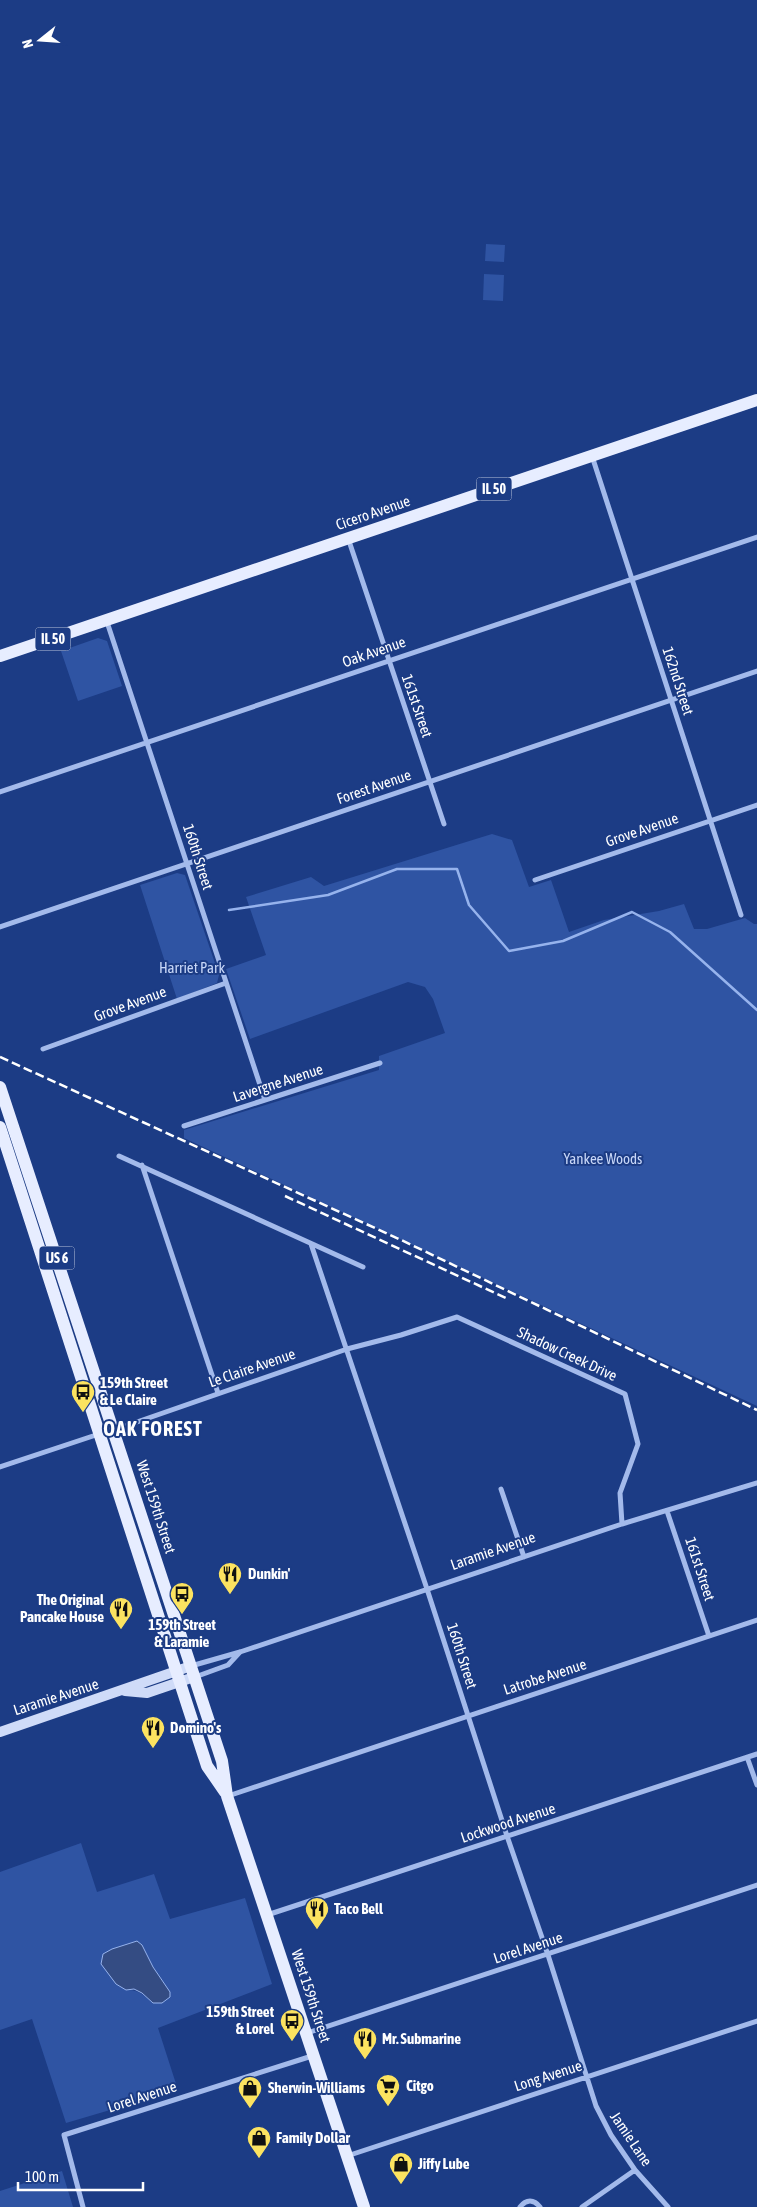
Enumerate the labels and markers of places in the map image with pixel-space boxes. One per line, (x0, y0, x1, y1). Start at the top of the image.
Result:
place label: 159th Street & Le Claire (100, 1374, 168, 1408)
bus stop icon: 159th Street & Le Claire (70, 1379, 96, 1413)
restaurant icon: Dunkin' (217, 1561, 243, 1595)
place label: Dunkin' (248, 1565, 291, 1582)
bus stop icon: 159th Street & Laramie (169, 1581, 195, 1615)
place label: The Original Pancake House (20, 1591, 105, 1625)
restaurant icon: The Original Pancake House (108, 1596, 134, 1630)
place label: 159th Street & Laramie (148, 1616, 217, 1650)
restaurant icon: Domino's (140, 1715, 166, 1749)
place label: Domino's (170, 1719, 222, 1736)
restaurant icon: Taco Bell (304, 1896, 330, 1930)
place label: Taco Bell (334, 1900, 384, 1917)
place label: 159th Street & Lorel (206, 2003, 275, 2037)
bus stop icon: 159th Street & Lorel (279, 2008, 305, 2042)
restaurant icon: Mr. Submarine (352, 2026, 378, 2060)
place label: Mr. Submarine (382, 2030, 461, 2047)
supermarket icon: Citgo (375, 2073, 401, 2107)
shop icon: Sherwin-Williams (237, 2075, 263, 2109)
place label: Citgo (406, 2077, 434, 2094)
place label: Sherwin-Williams (268, 2079, 366, 2096)
shop icon: Family Dollar (246, 2125, 272, 2159)
place label: Family Dollar (276, 2129, 350, 2146)
shop icon: Jiffy Lube (388, 2151, 414, 2185)
place label: Jiffy Lube (417, 2155, 470, 2172)

